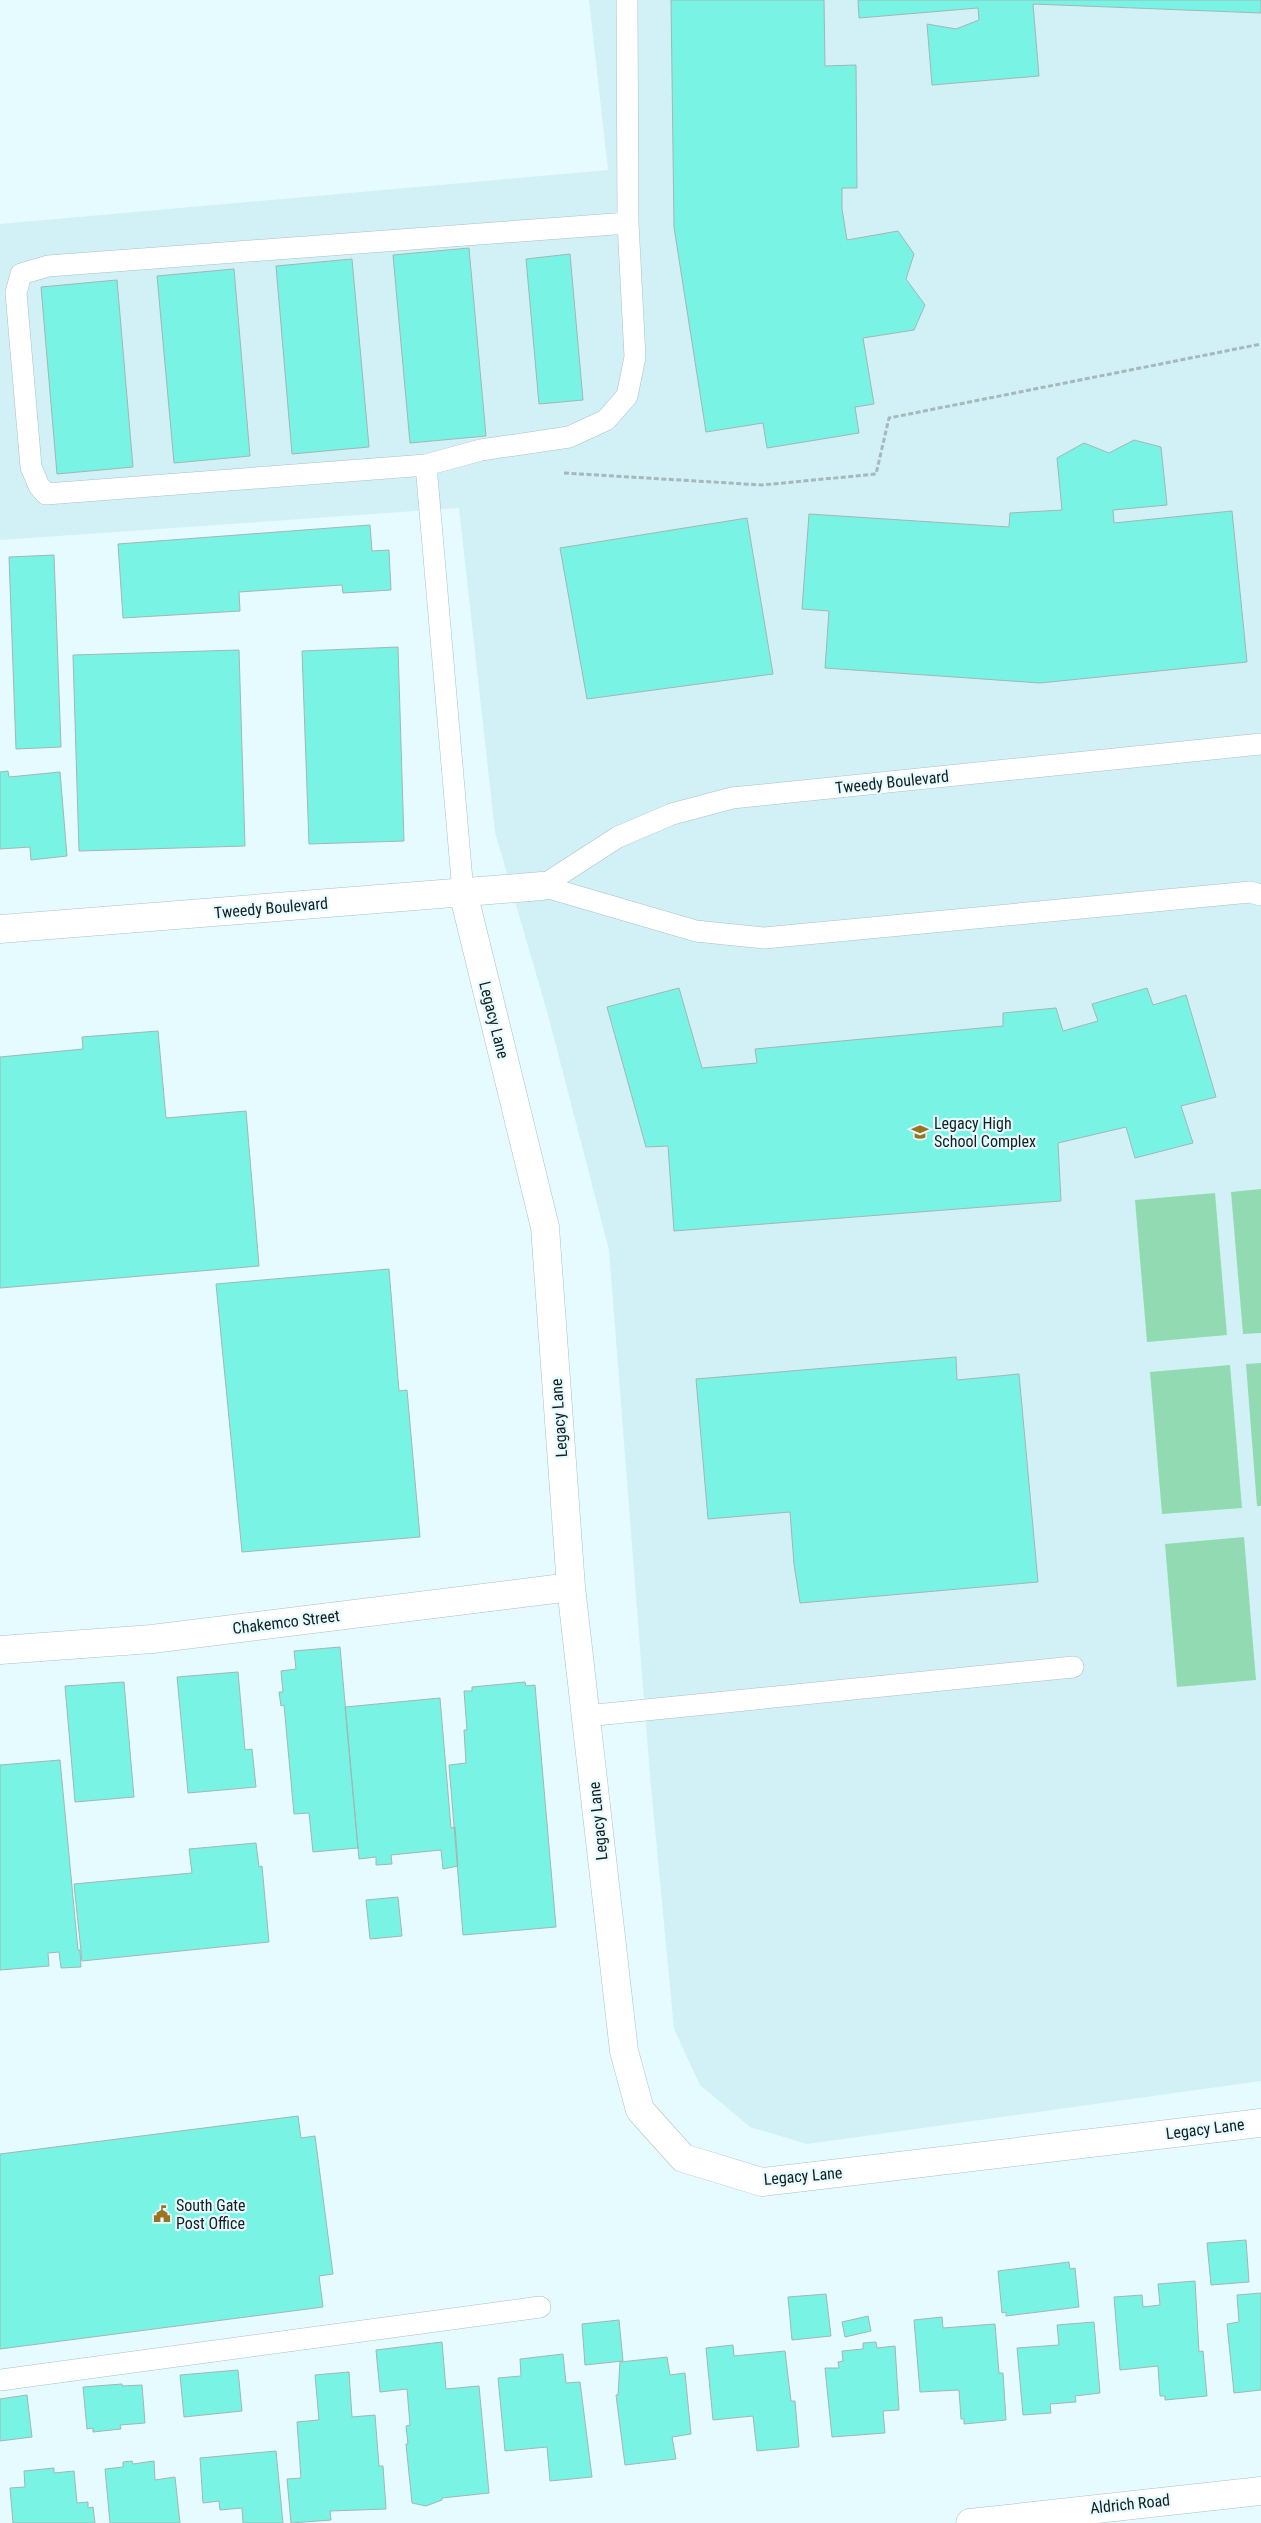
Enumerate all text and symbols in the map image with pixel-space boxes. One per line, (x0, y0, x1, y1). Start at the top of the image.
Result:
street label: Tweedy Boulevard (834, 767, 950, 797)
street label: Tweedy Boulevard (213, 894, 329, 922)
street label: Legacy Lane (475, 979, 513, 1061)
place label: Legacy High School Complex (934, 1114, 1036, 1151)
school or university icon: Legacy High School Complex (910, 1122, 930, 1142)
street label: Legacy Lane (547, 1378, 571, 1458)
street label: Chakemco Street (231, 1606, 341, 1638)
street label: Legacy Lane (584, 1781, 612, 1861)
street label: Legacy Lane (1165, 2115, 1245, 2143)
street label: Legacy Lane (763, 2163, 843, 2189)
place label: South Gate Post Office (176, 2196, 246, 2233)
public building icon: South Gate Post Office (152, 2204, 172, 2224)
street label: Aldrich Road (1089, 2490, 1171, 2518)

